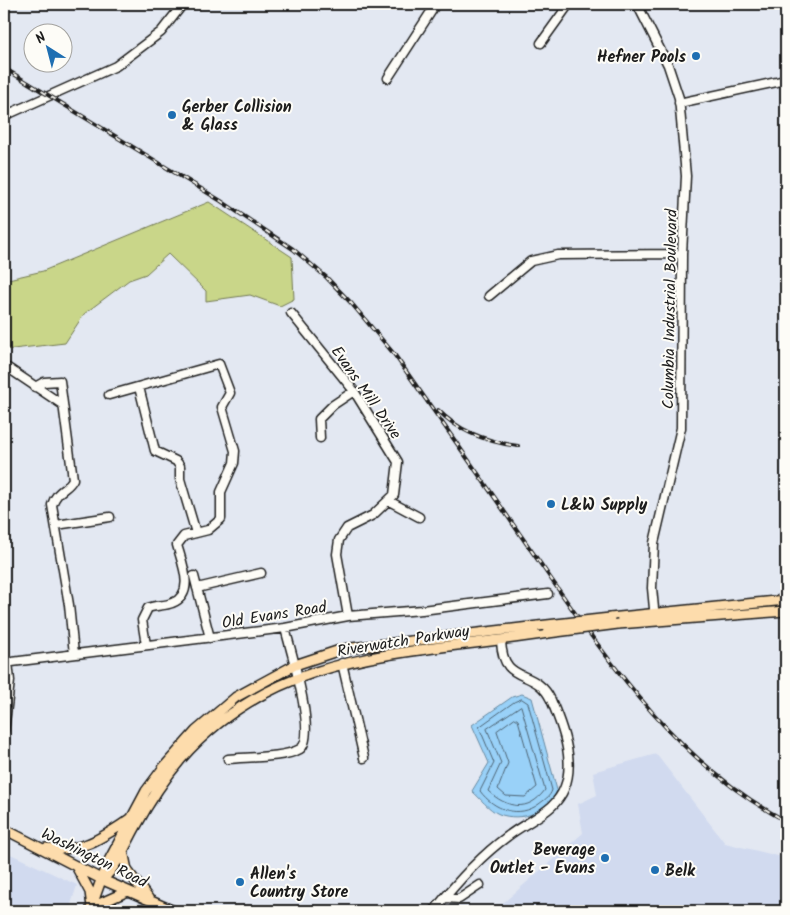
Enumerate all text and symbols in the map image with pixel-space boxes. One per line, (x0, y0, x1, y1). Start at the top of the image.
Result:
north arrow (22, 22, 72, 72)
text: N (31, 27, 51, 50)
place label: Hefner Pools (597, 45, 687, 70)
marker: Hefner Pools (690, 50, 702, 62)
place label: Gerber Collision & Glass (182, 95, 292, 138)
marker: Gerber Collision & Glass (166, 109, 178, 121)
street label: Columbia Industrial Boulevard (656, 208, 685, 409)
street label: Evans Mill Drive (324, 341, 407, 445)
place label: L&W Supply (561, 493, 648, 518)
marker: L&W Supply (545, 498, 557, 510)
street label: Old Evans Road (220, 595, 329, 636)
street label: Riverwatch Parkway (335, 619, 472, 664)
street label: Washington Road (37, 822, 153, 895)
place label: Beverage Outlet - Evans (490, 838, 596, 881)
marker: Beverage Outlet - Evans (599, 852, 611, 864)
place label: Belk (665, 859, 696, 884)
place label: Allen's Country Store (250, 862, 348, 905)
marker: Belk (649, 864, 661, 876)
marker: Allen's Country Store (234, 876, 246, 888)

